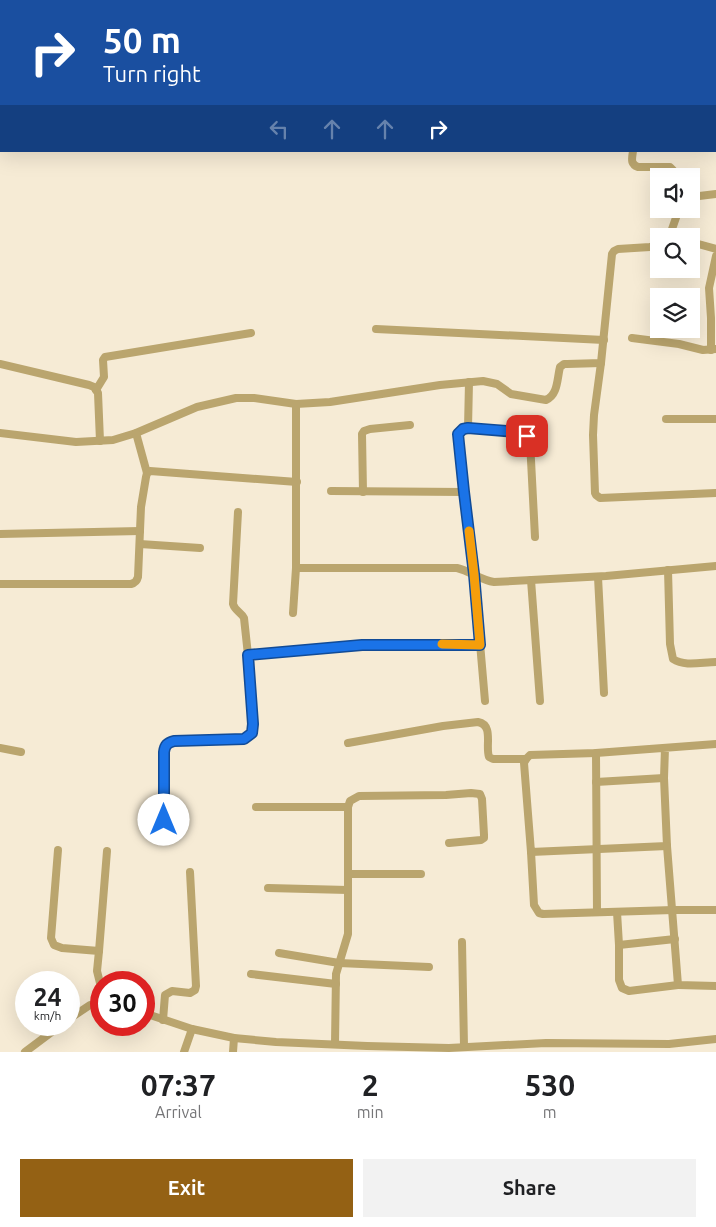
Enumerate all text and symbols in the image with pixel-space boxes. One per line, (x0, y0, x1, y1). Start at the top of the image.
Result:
icon: right (20, 20, 85, 85)
text: 50 m (103, 20, 181, 60)
text: Turn right (103, 61, 201, 86)
icon: left (265, 115, 293, 143)
icon: ahead (318, 115, 346, 143)
icon: ahead (371, 115, 399, 143)
icon: right (424, 115, 452, 143)
map controls (650, 168, 700, 338)
button: sound (650, 168, 700, 218)
button: search (650, 228, 700, 278)
button: layers (650, 288, 700, 338)
pin (506, 415, 548, 457)
icon: arrive (513, 422, 541, 450)
position arrow (137, 793, 189, 845)
speed limit sign: 30 (90, 971, 155, 1036)
text: 24 (33, 983, 62, 1011)
text: km/h (34, 1009, 61, 1022)
text: 07:37 (141, 1068, 216, 1102)
text: 2 (362, 1068, 379, 1102)
text: 530 (524, 1068, 575, 1102)
text: Arrival (155, 1103, 202, 1121)
text: min (357, 1103, 384, 1121)
text: m (543, 1103, 557, 1121)
button: Exit (20, 1159, 353, 1217)
button: Share (363, 1159, 696, 1217)

